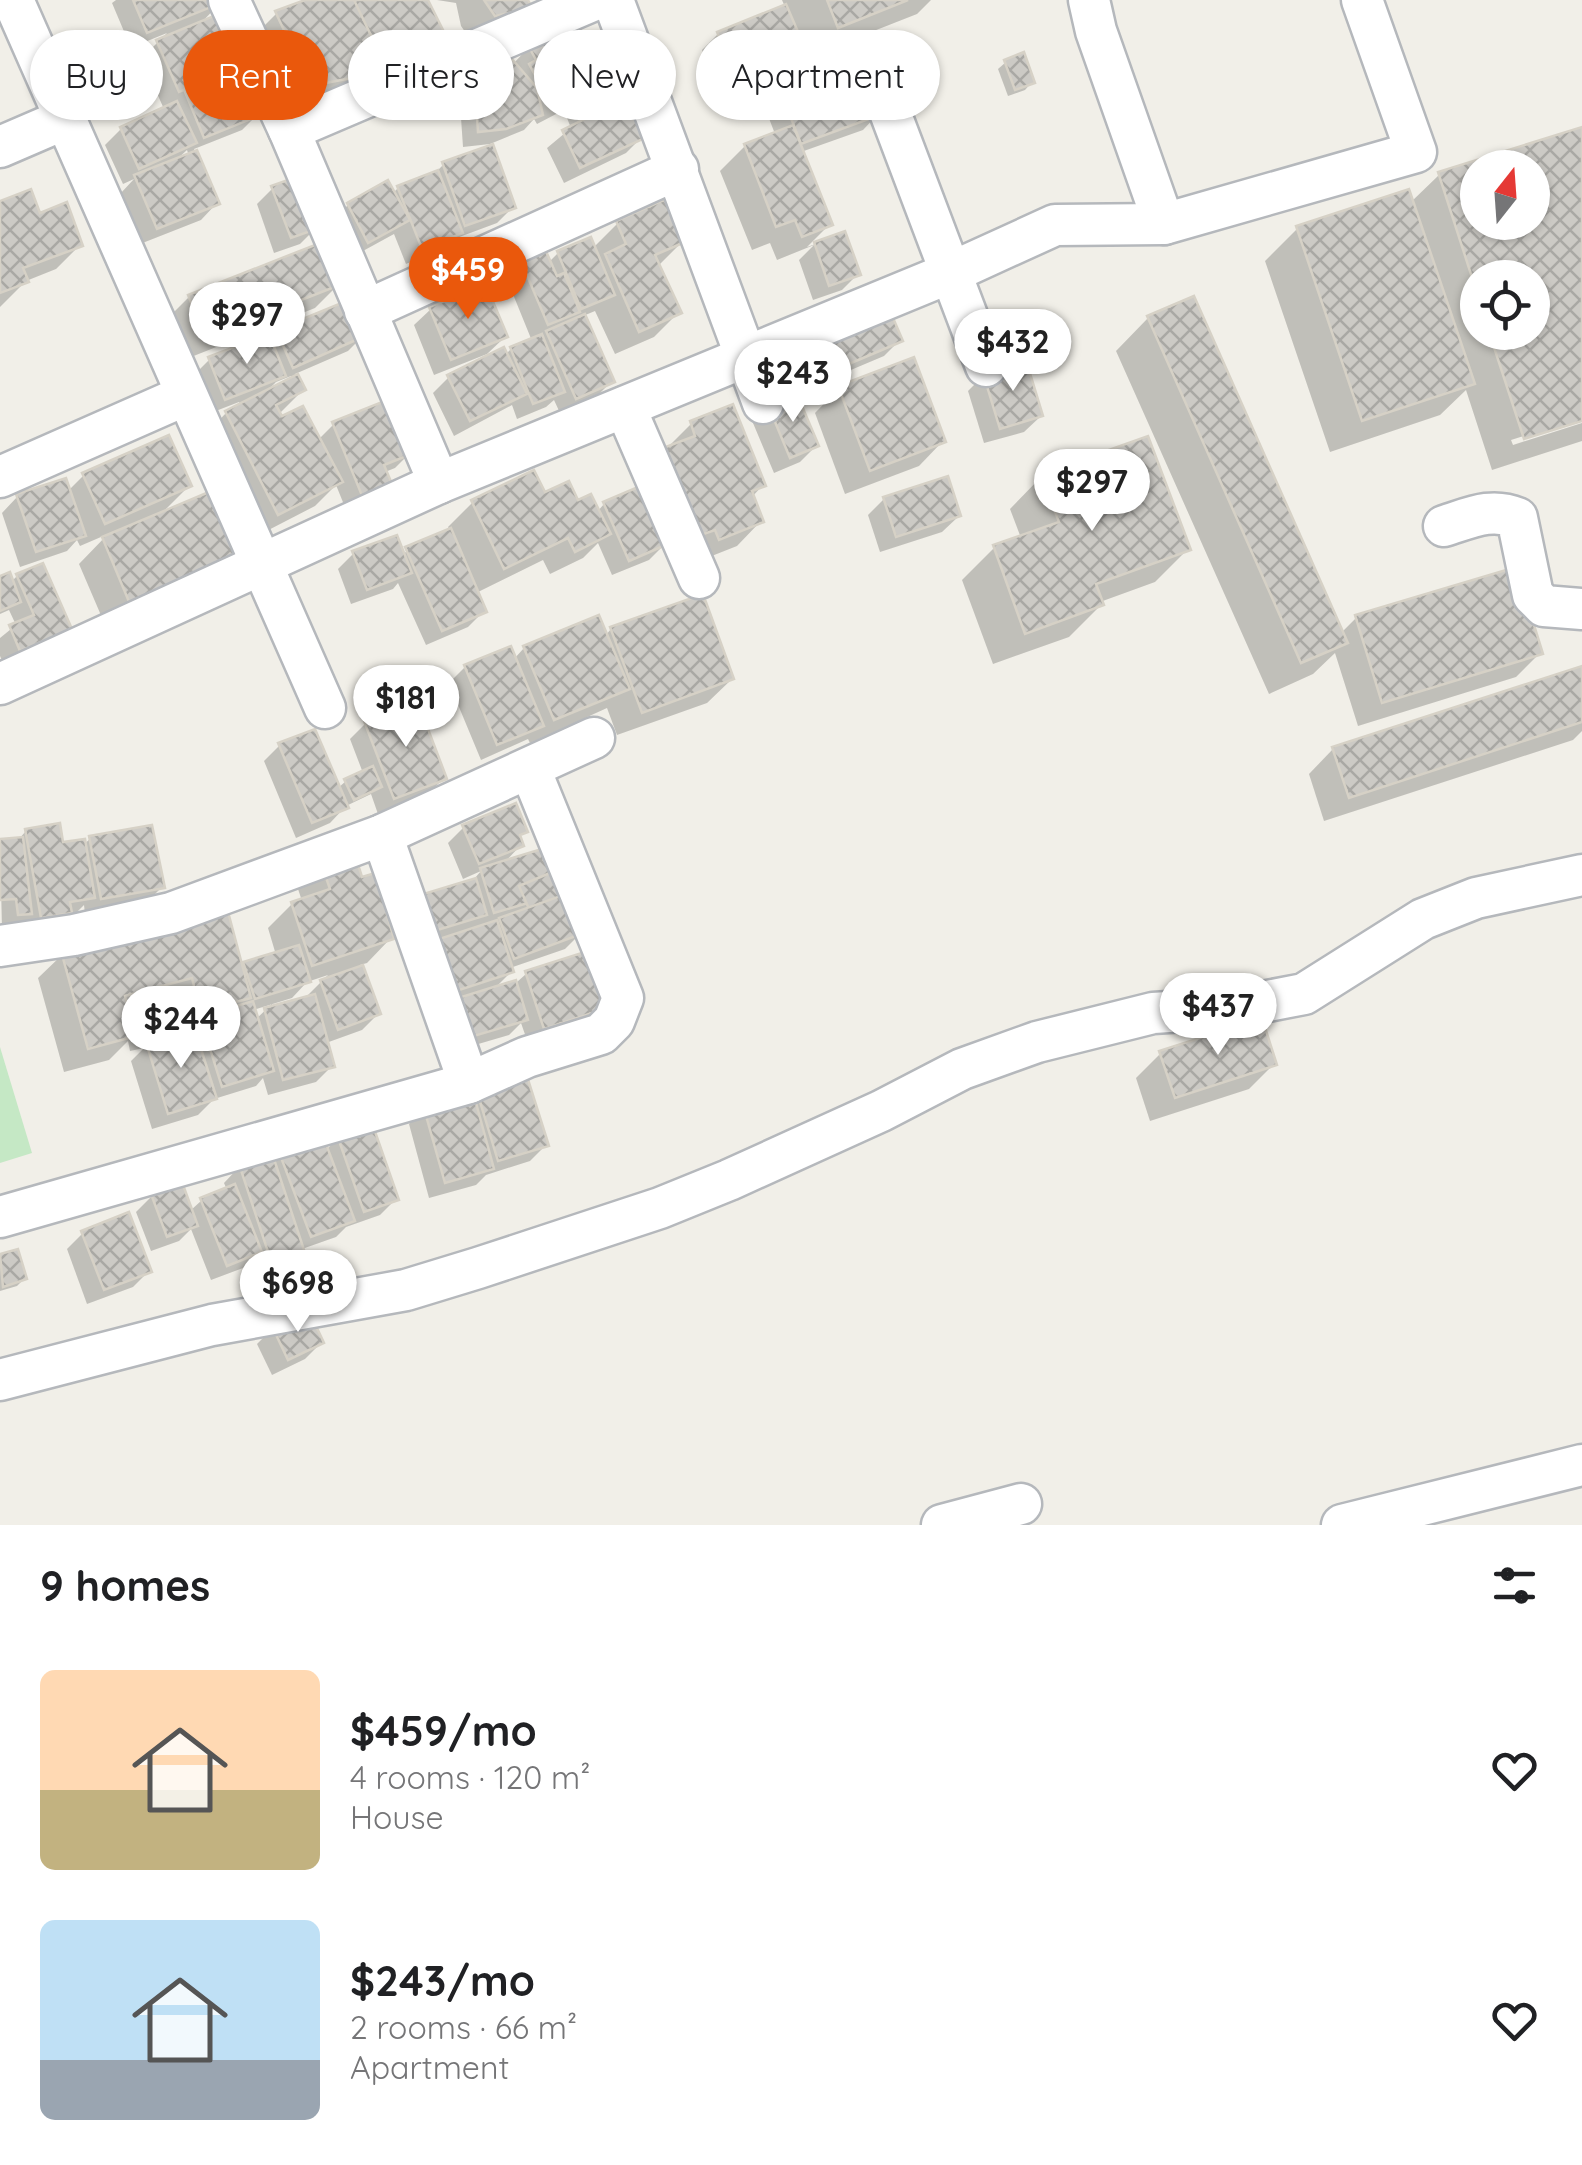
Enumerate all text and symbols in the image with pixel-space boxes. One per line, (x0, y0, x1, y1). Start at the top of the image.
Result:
chip: Buy (30, 30, 163, 120)
chip: Rent (183, 30, 328, 120)
chip: Filters (348, 30, 514, 120)
chip: New (534, 30, 676, 120)
chip: Apartment (696, 30, 940, 120)
north arrow (1460, 150, 1550, 240)
map controls (1460, 150, 1550, 350)
pin: $459 (409, 237, 527, 322)
text: $459 (431, 249, 505, 289)
button: locate (1460, 260, 1550, 350)
pin: $297 (188, 282, 306, 367)
text: $297 (211, 294, 283, 334)
pin: $432 (954, 309, 1072, 394)
text: $432 (976, 321, 1050, 361)
pin: $243 (734, 340, 852, 425)
text: $243 (756, 352, 830, 392)
pin: $297 (1033, 449, 1151, 534)
text: $297 (1056, 461, 1128, 501)
pin: $181 (347, 665, 465, 750)
text: $181 (375, 677, 437, 717)
pin: $437 (1159, 973, 1277, 1058)
text: $437 (1182, 985, 1254, 1025)
pin: $244 (122, 986, 240, 1071)
text: $244 (144, 998, 218, 1038)
pin: $698 (239, 1250, 357, 1335)
text: $698 (262, 1262, 334, 1302)
icon: filters (1487, 1558, 1542, 1613)
text: 9 homes (40, 1559, 210, 1612)
text: $459/mo (350, 1704, 537, 1757)
icon: home (120, 1710, 240, 1830)
icon: heart (1487, 1743, 1542, 1798)
text: 4 rooms · 120 m² (350, 1757, 590, 1797)
text: House (350, 1797, 444, 1837)
text: $243/mo (350, 1954, 535, 2007)
icon: home (120, 1960, 240, 2080)
icon: heart (1487, 1993, 1542, 2048)
text: 2 rooms · 66 m² (350, 2007, 577, 2047)
text: Apartment (350, 2047, 509, 2087)

